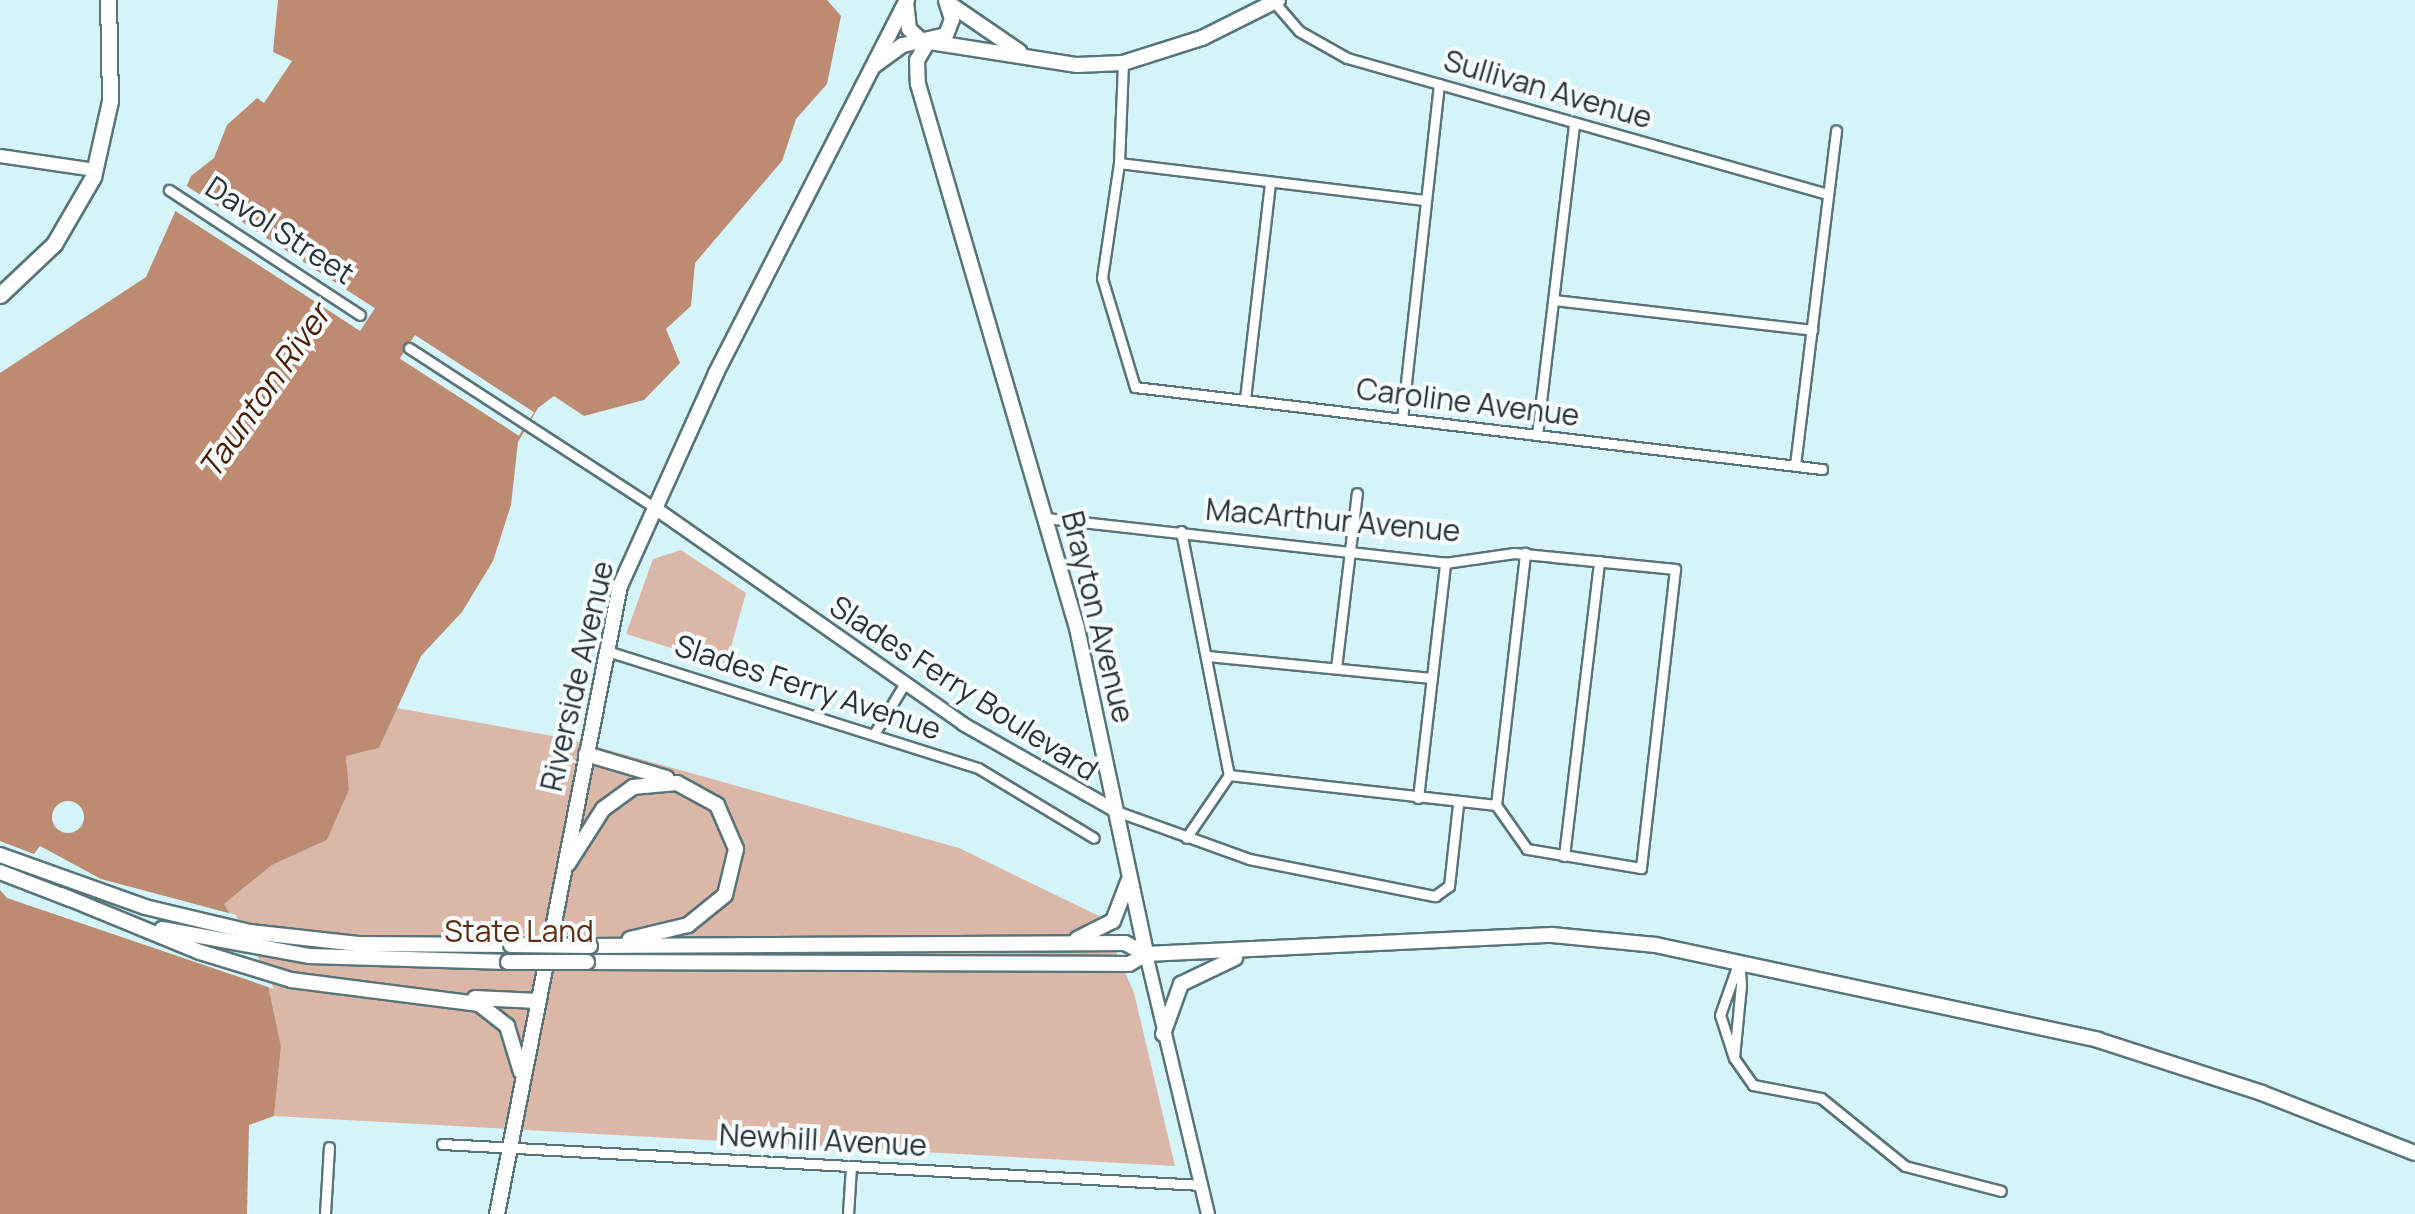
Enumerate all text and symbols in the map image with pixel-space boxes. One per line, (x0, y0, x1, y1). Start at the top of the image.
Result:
street label: Sullivan Avenue (1440, 42, 1656, 136)
street label: Davol Street (199, 169, 361, 291)
water label: Taunton River (190, 297, 338, 485)
street label: Caroline Avenue (1354, 370, 1582, 434)
street label: MacArthur Avenue (1204, 491, 1462, 549)
street label: Brayton Avenue (1054, 507, 1142, 727)
street label: Riverside Avenue (533, 557, 621, 795)
street label: Slades Ferry Boulevard (823, 588, 1105, 788)
street label: Slades Ferry Avenue (671, 627, 945, 747)
park label: State Land (444, 913, 594, 949)
street label: Newhill Avenue (718, 1117, 928, 1163)

